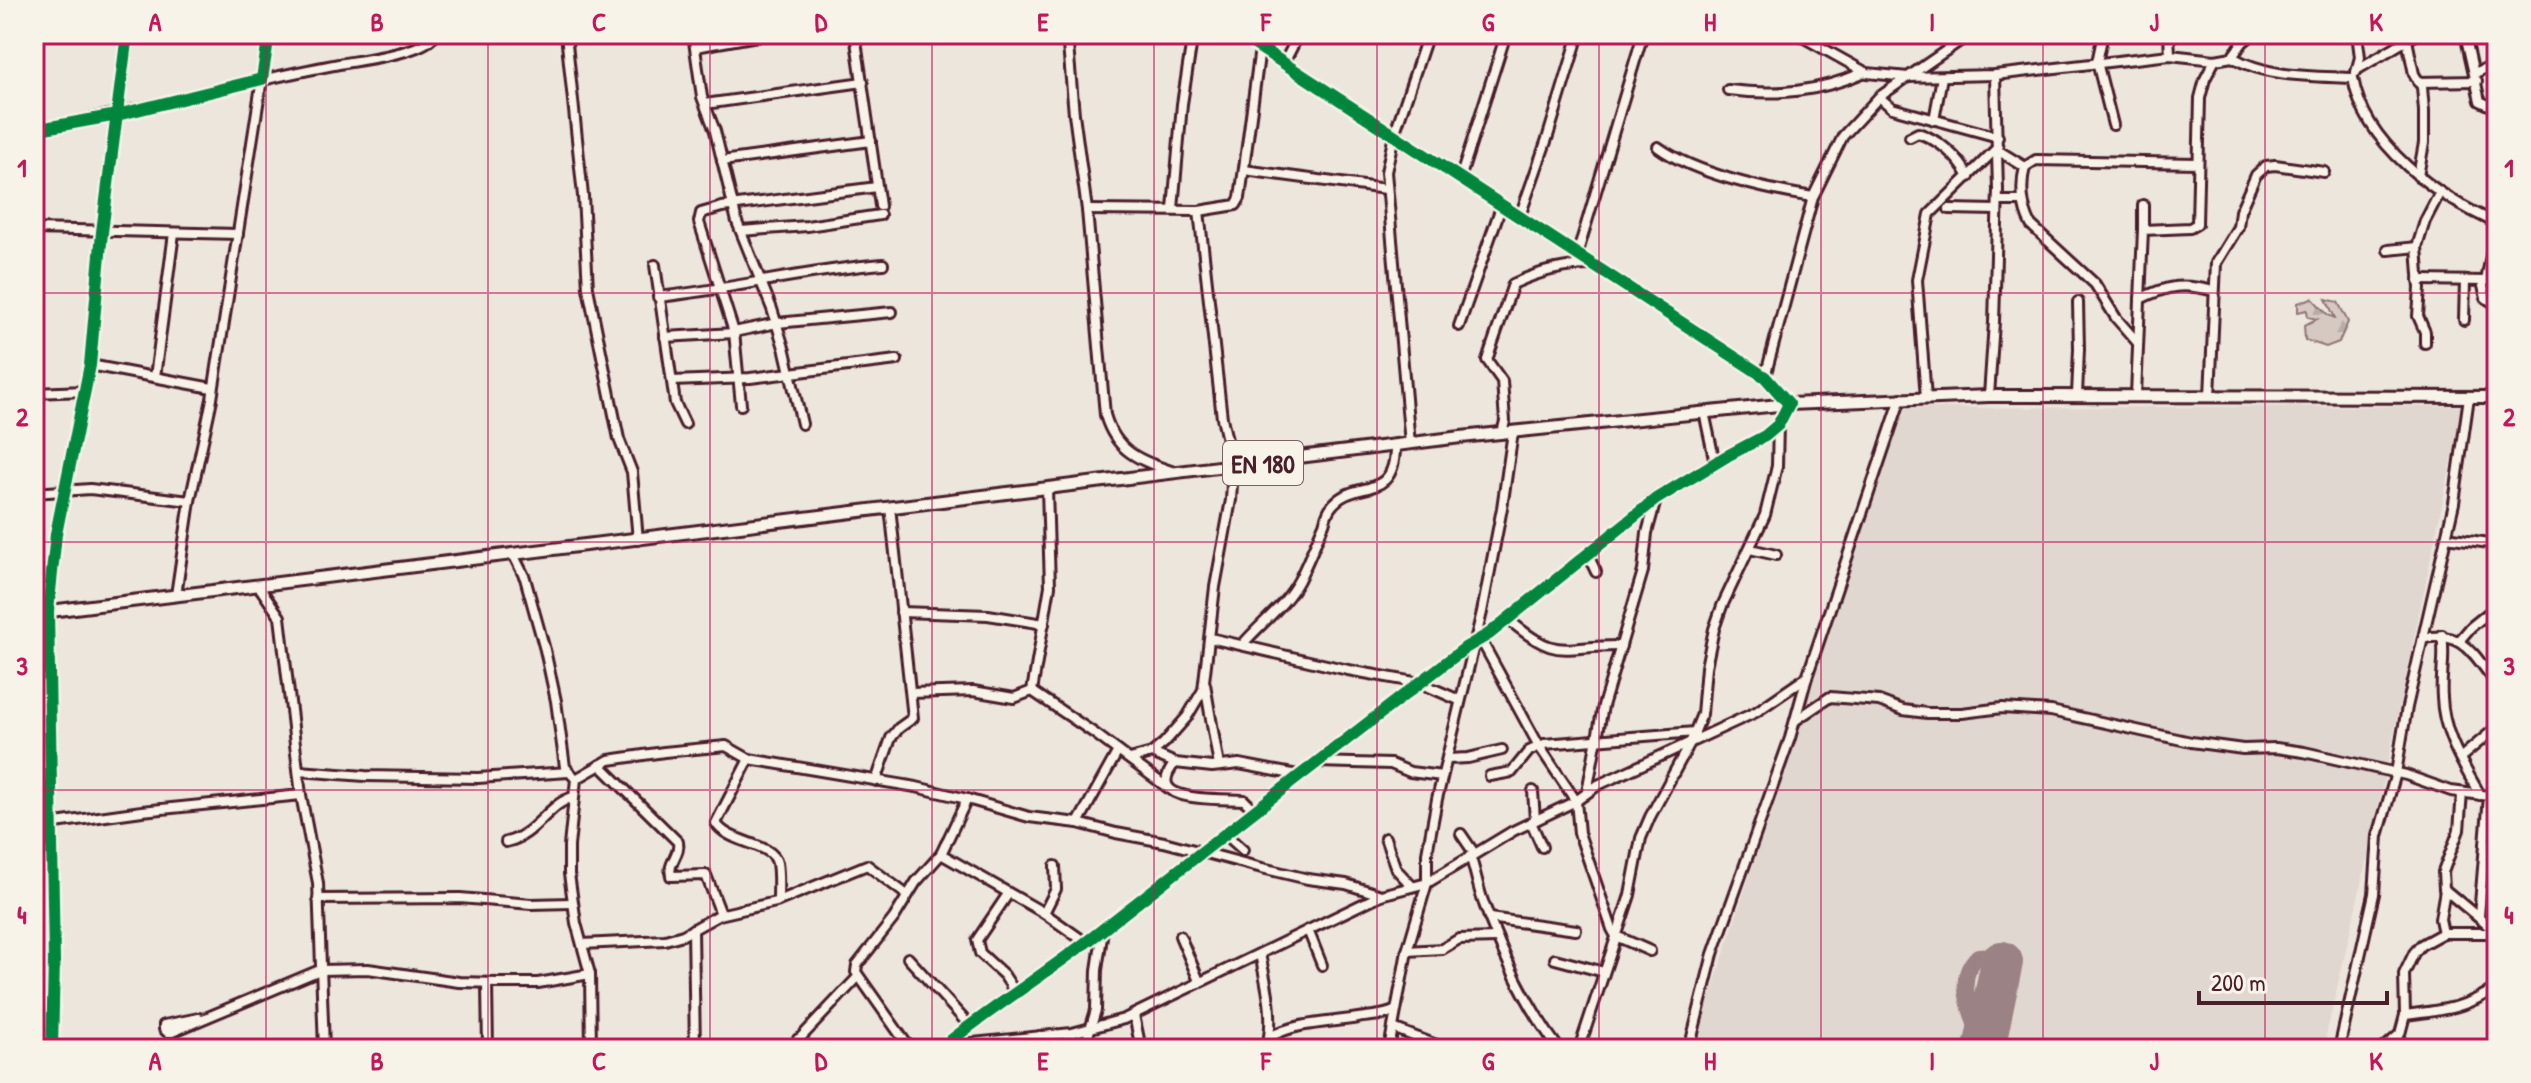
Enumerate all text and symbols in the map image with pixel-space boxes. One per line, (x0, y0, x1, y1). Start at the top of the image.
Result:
text: A (149, 4, 162, 39)
text: B (370, 4, 384, 39)
text: C (592, 4, 606, 39)
text: D (815, 4, 828, 39)
text: E (1037, 4, 1049, 39)
text: F (1260, 4, 1272, 39)
text: G (1482, 4, 1495, 39)
text: H (1704, 4, 1716, 39)
text: I (1929, 4, 1935, 39)
text: J (2149, 4, 2159, 39)
text: K (2369, 4, 2383, 39)
text: 1 (17, 150, 27, 185)
text: 1 (2504, 150, 2514, 185)
text: 2 (16, 399, 29, 434)
text: 2 (2503, 399, 2516, 434)
road number: EN 180 (1223, 441, 1303, 485)
text: 3 (16, 648, 28, 683)
text: 3 (2503, 648, 2515, 683)
text: 4 (17, 897, 27, 932)
text: 4 (2504, 897, 2514, 932)
scale bar (2199, 955, 2387, 1005)
text: 200 m (2211, 966, 2266, 998)
text: A (149, 1043, 162, 1078)
text: B (370, 1043, 384, 1078)
text: C (592, 1043, 606, 1078)
text: D (815, 1043, 828, 1078)
text: E (1037, 1043, 1049, 1078)
text: F (1260, 1043, 1272, 1078)
text: G (1482, 1043, 1495, 1078)
text: H (1704, 1043, 1716, 1078)
text: I (1929, 1043, 1935, 1078)
text: J (2149, 1043, 2159, 1078)
text: K (2369, 1043, 2383, 1078)

